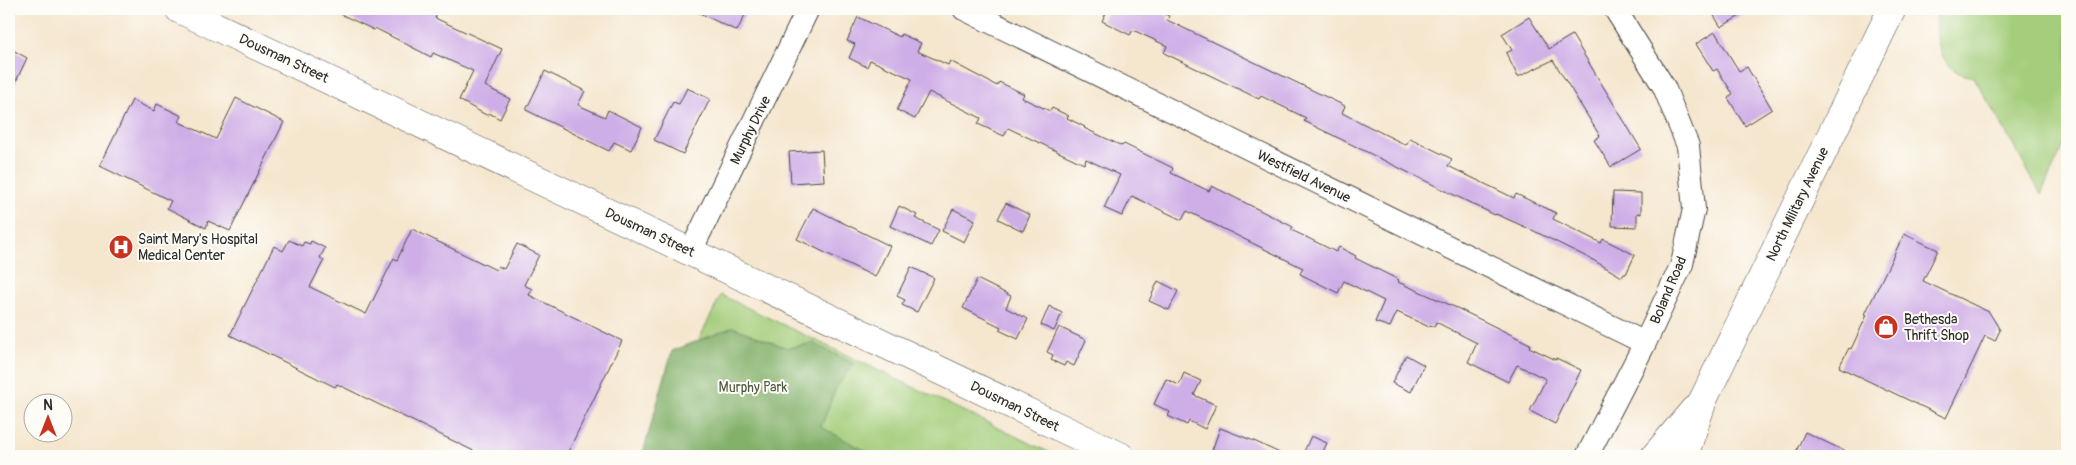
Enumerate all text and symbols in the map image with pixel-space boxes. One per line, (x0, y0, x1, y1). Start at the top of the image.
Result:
street label: Dousman Street (236, 30, 332, 87)
street label: Murphy Drive (727, 93, 774, 167)
street label: North Military Avenue (1762, 144, 1832, 264)
street label: Westfield Avenue (1254, 146, 1353, 207)
street label: Dousman Street (602, 204, 698, 261)
place label: Saint Mary's Hospital Medical Center (138, 231, 258, 264)
hospital icon: Saint Mary's Hospital Medical Center (108, 234, 134, 260)
street label: Boland Road (1647, 254, 1690, 327)
place label: Bethesda Thrift Shop (1904, 311, 1970, 344)
shop icon: Bethesda Thrift Shop (1873, 314, 1899, 340)
street label: Dousman Street (967, 378, 1062, 436)
park label: Murphy Park (719, 379, 788, 396)
north arrow (22, 392, 72, 442)
text: N (43, 397, 53, 414)

